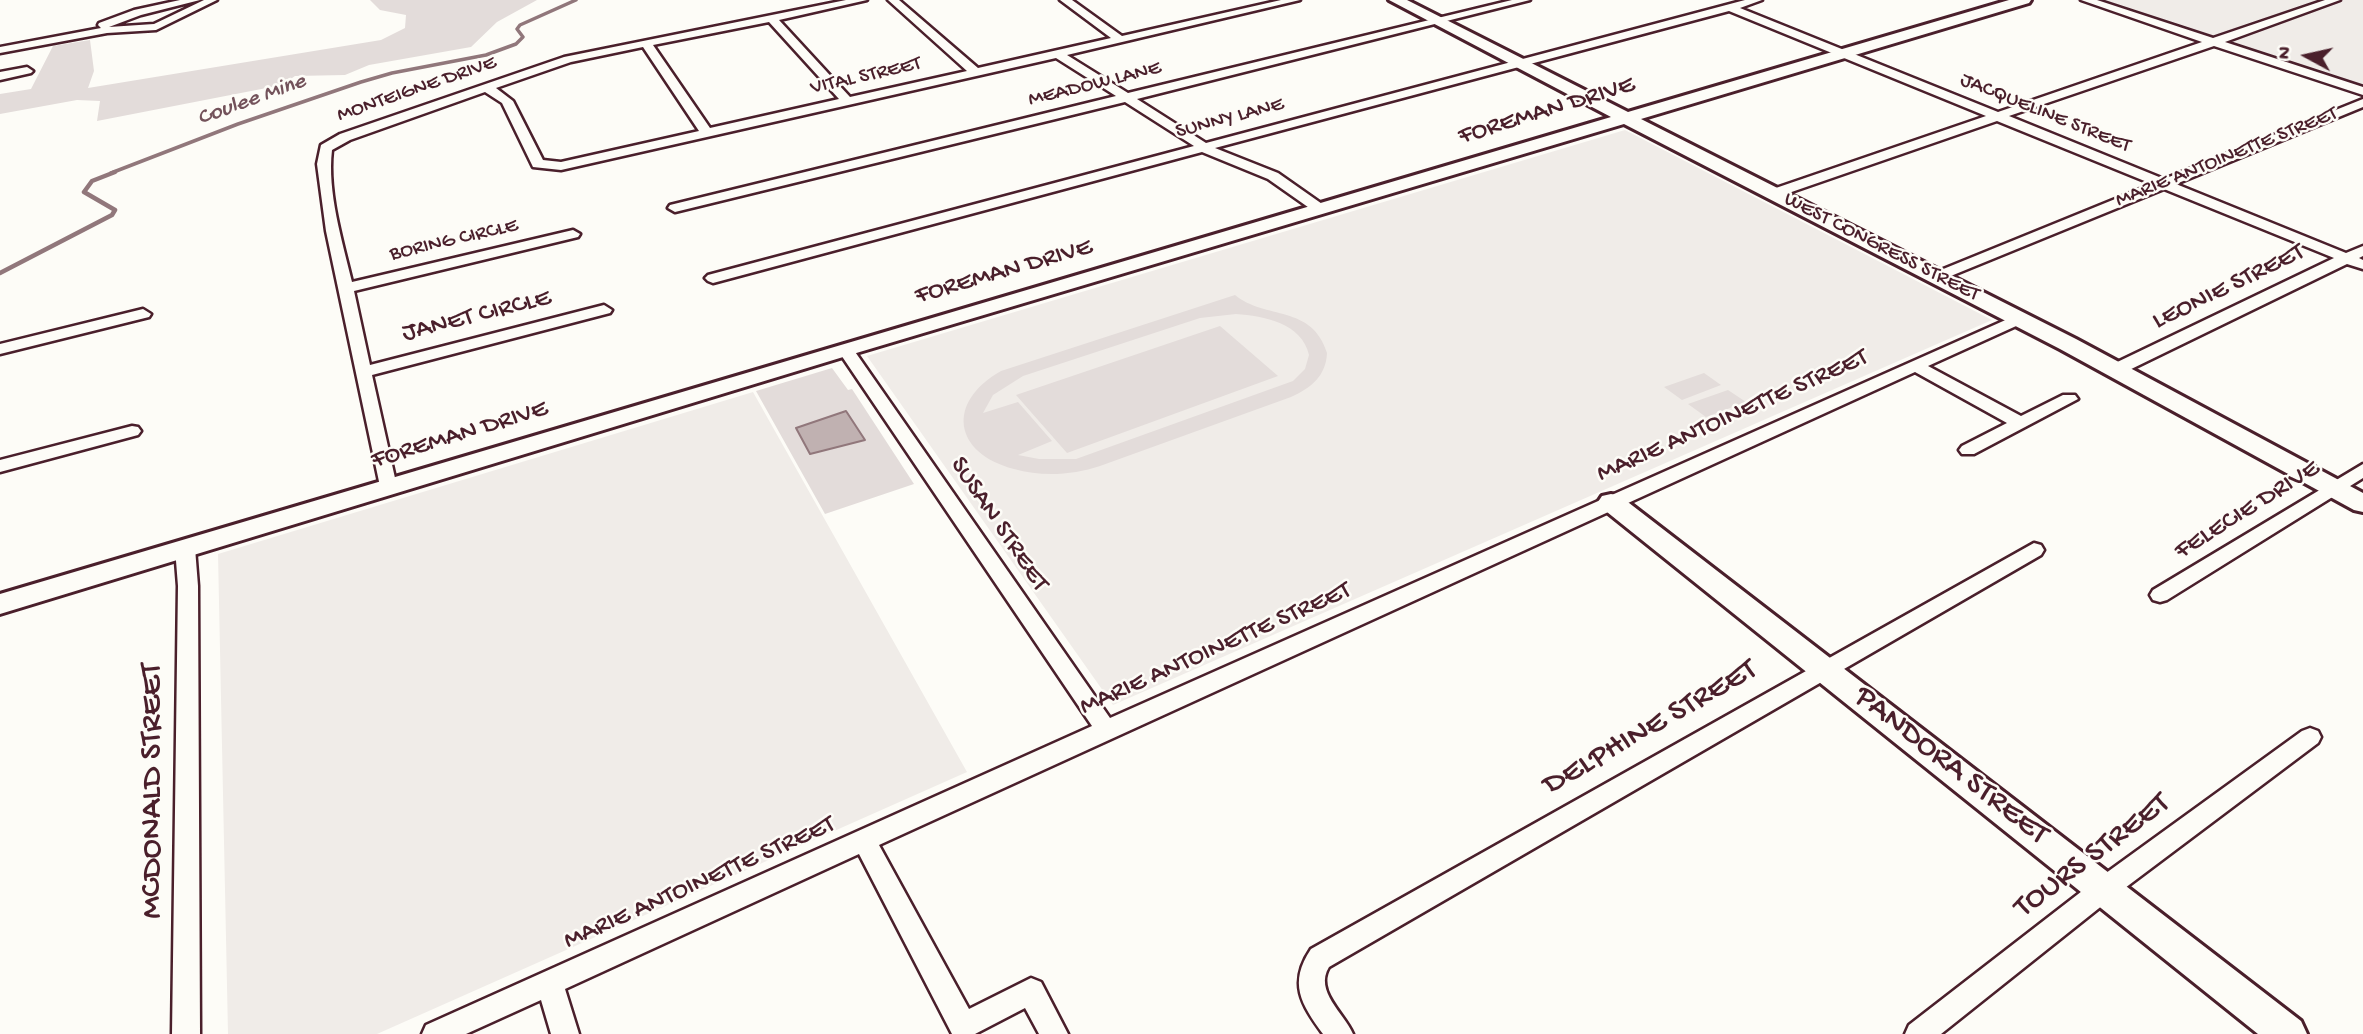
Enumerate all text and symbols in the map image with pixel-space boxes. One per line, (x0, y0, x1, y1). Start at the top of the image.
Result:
north arrow (2272, 21, 2342, 91)
text: N (2273, 45, 2298, 61)
street label: MONTEIGNE DRIVE (334, 51, 500, 129)
street label: VITAL STREET (808, 52, 924, 102)
street label: MEADOW LANE (1026, 56, 1164, 114)
street label: JACQUELINE STREET (1956, 68, 2134, 160)
water label: Coulee Mine (194, 69, 310, 133)
street label: FOREMAN DRIVE (1455, 70, 1639, 154)
street label: SUNNY LANE (1173, 92, 1287, 146)
street label: MARIE ANTOINETTE STREET (2112, 102, 2342, 214)
street label: WEST CONGRESS STREET (1779, 188, 1983, 308)
street label: BORING CIRCLE (387, 214, 521, 268)
street label: FOREMAN DRIVE (912, 233, 1096, 313)
street label: LEONIE STREET (2148, 238, 2310, 338)
street label: JANET CIRCLE (399, 283, 555, 351)
street label: MARIE ANTOINETTE STREET (1593, 343, 1873, 491)
street label: FOREMAN DRIVE (368, 394, 552, 478)
street label: SUSAN STREET (942, 452, 1054, 598)
street label: FELECIE DRIVE (2170, 454, 2326, 568)
street label: MARIE ANTOINETTE STREET (1076, 576, 1356, 724)
street label: DELPHINE STREET (1537, 652, 1765, 806)
street label: MCDONALD STREET (135, 663, 173, 919)
street label: PANDORA STREET (1845, 679, 2055, 855)
street label: TOURS STREET (2007, 786, 2179, 928)
street label: MARIE ANTOINETTE STREET (560, 810, 840, 958)

